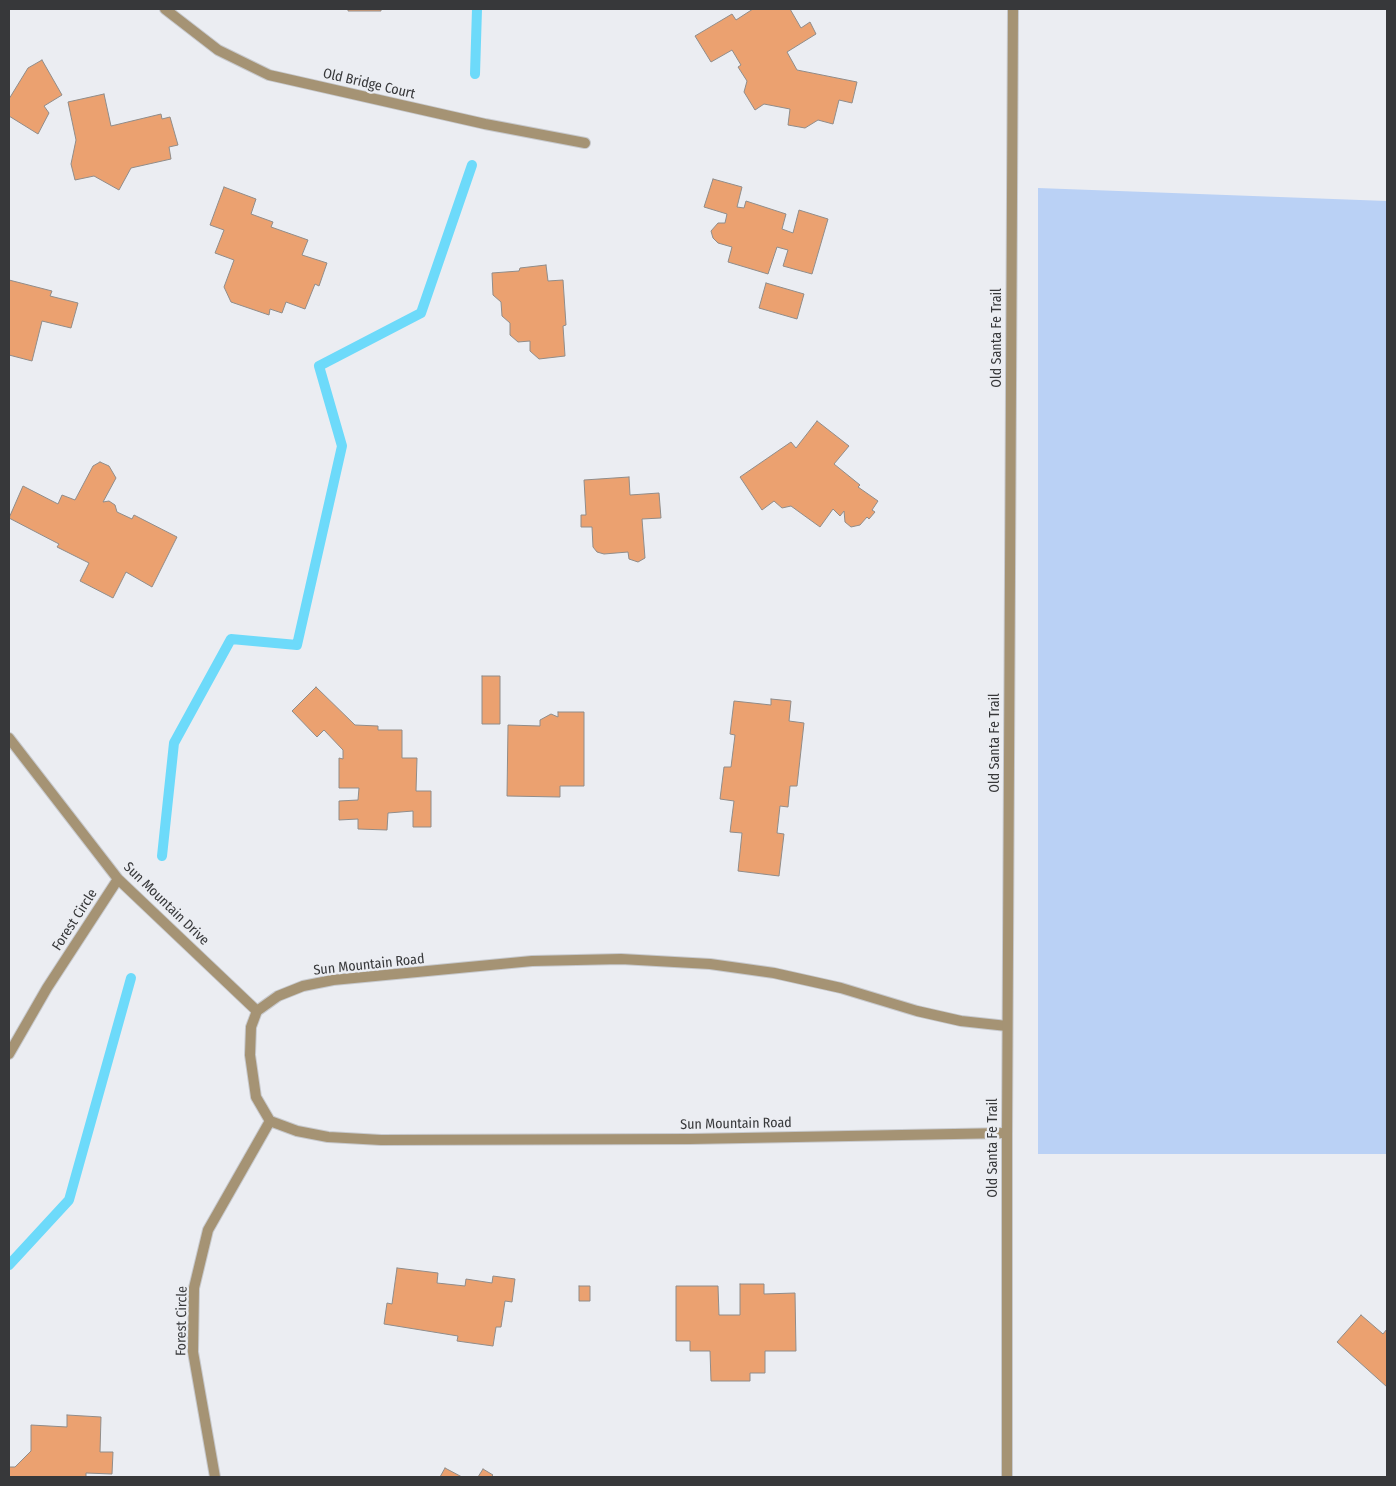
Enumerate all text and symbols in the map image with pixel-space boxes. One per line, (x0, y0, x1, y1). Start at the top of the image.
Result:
street label: Old Bridge Court (321, 65, 417, 103)
street label: Old Santa Fe Trail (989, 288, 1005, 388)
street label: Old Santa Fe Trail (987, 693, 1003, 793)
street label: Sun Mountain Drive (120, 859, 212, 949)
street label: Forest Circle (49, 886, 101, 954)
street label: Sun Mountain Road (313, 951, 425, 979)
street label: Old Santa Fe Trail (985, 1098, 1001, 1198)
street label: Sun Mountain Road (680, 1115, 792, 1133)
street label: Forest Circle (173, 1286, 191, 1356)

